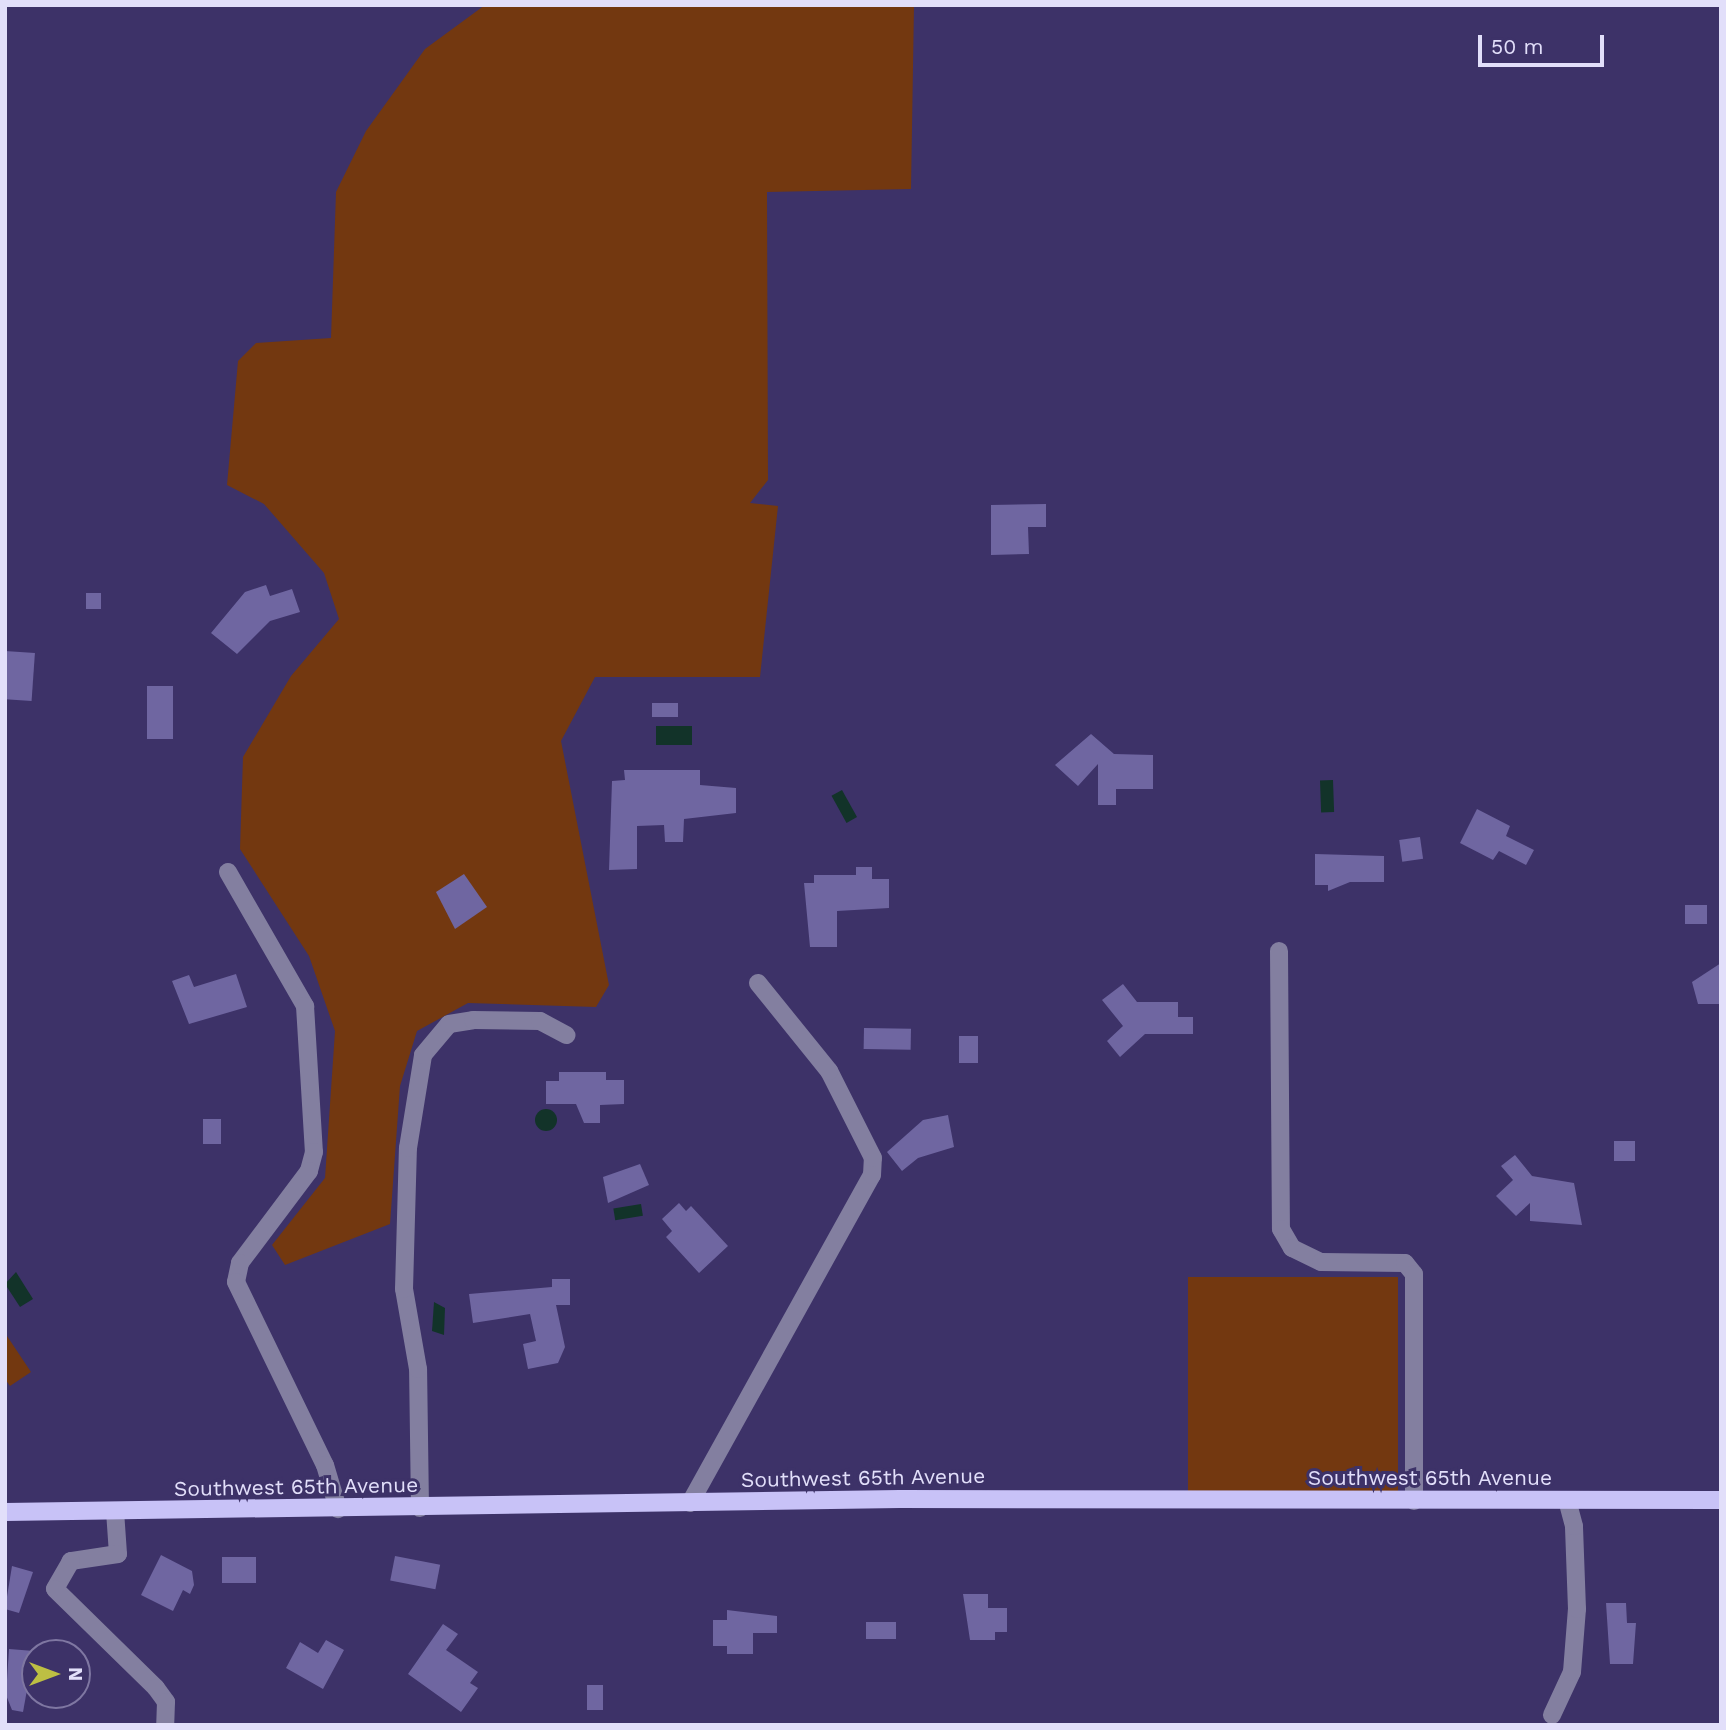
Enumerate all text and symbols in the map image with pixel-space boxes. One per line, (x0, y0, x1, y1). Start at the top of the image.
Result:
scale bar (1481, 21, 1607, 65)
text: 50 m (1491, 34, 1543, 59)
street label: Southwest 65th Avenue (740, 1463, 986, 1493)
street label: Southwest 65th Avenue (1307, 1465, 1553, 1491)
street label: Southwest 65th Avenue (173, 1472, 419, 1502)
north arrow (21, 1639, 91, 1709)
text: N (64, 1667, 87, 1681)

